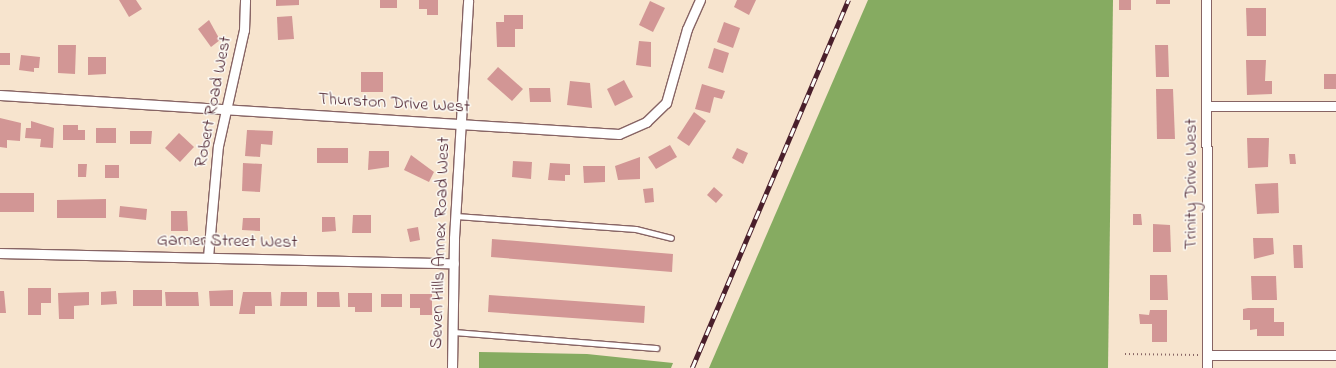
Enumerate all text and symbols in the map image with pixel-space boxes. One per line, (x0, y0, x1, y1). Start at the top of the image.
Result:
street label: Robert Road West (191, 34, 237, 170)
street label: Thurston Drive West (318, 89, 470, 119)
street label: Trinity Drive West (1181, 118, 1203, 250)
street label: Seven Hills Annex Road West (427, 137, 455, 349)
street label: Garner Street West (156, 230, 298, 254)

